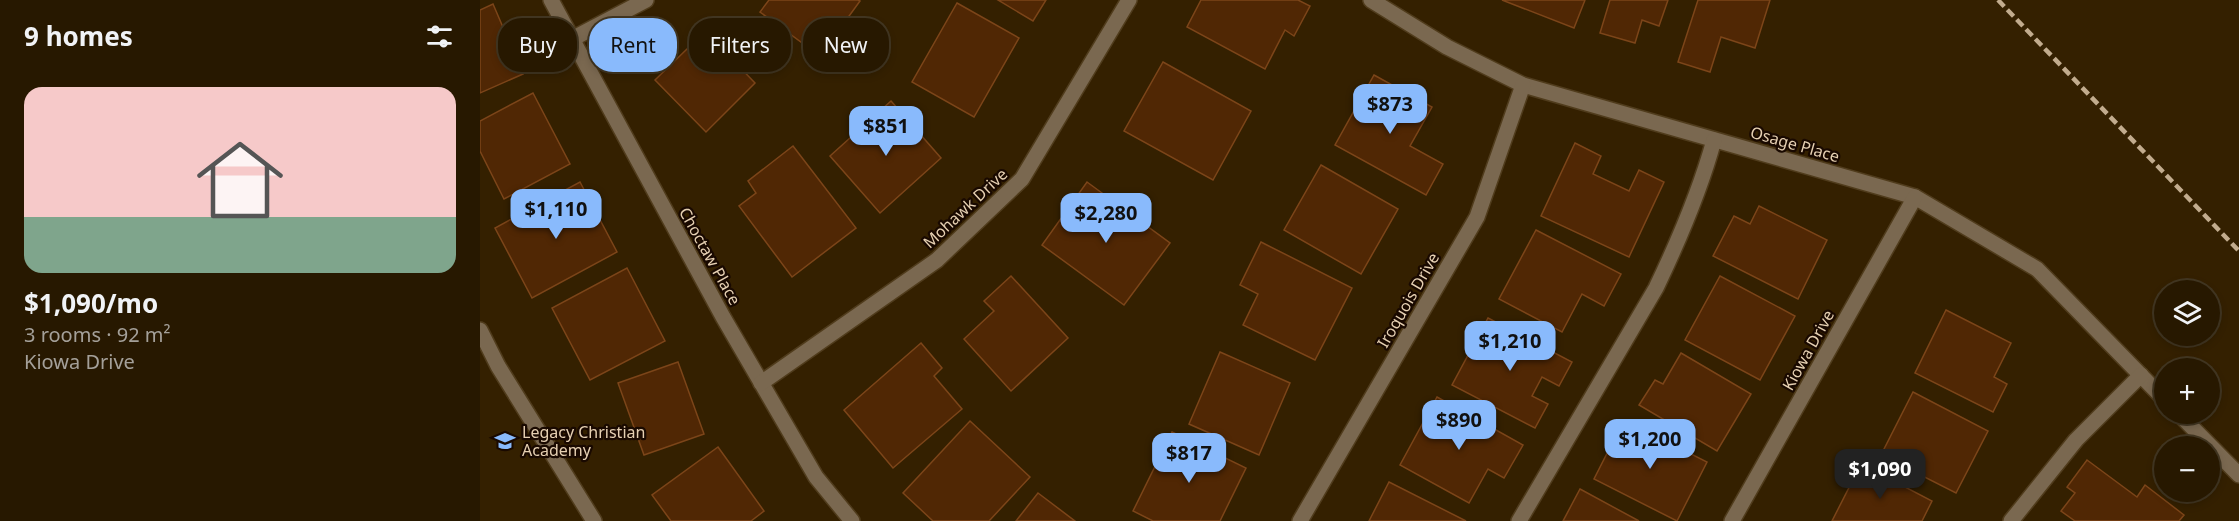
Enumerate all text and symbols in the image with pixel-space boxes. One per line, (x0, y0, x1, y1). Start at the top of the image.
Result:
text: 9 homes (24, 18, 133, 54)
chip: Buy (498, 18, 577, 72)
chip: Rent (589, 18, 677, 72)
chip: Filters (689, 18, 791, 72)
chip: New (803, 18, 889, 72)
icon: filters (423, 20, 456, 53)
pin: $873 (1354, 84, 1426, 135)
text: $873 (1367, 90, 1413, 117)
pin: $851 (850, 106, 922, 157)
text: $851 (863, 112, 909, 139)
street label: Osage Place (1748, 121, 1842, 167)
icon: home (186, 126, 294, 234)
street label: Mohawk Drive (918, 163, 1012, 253)
pin: $1,110 (507, 189, 605, 240)
pin: $2,280 (1057, 193, 1155, 244)
text: $1,110 (525, 195, 587, 222)
text: $2,280 (1075, 199, 1137, 226)
street label: Choctaw Place (674, 203, 746, 309)
street label: Iroquois Drive (1372, 248, 1444, 352)
map controls (2154, 280, 2220, 502)
button: layers (2154, 280, 2220, 346)
text: $1,090/mo (24, 285, 158, 321)
street label: Kiowa Drive (1777, 306, 1839, 394)
text: 3 rooms · 92 m² (24, 321, 171, 348)
pin: $1,210 (1461, 321, 1559, 372)
text: $1,210 (1479, 327, 1541, 354)
text: Kiowa Drive (24, 348, 135, 375)
button: + (2154, 358, 2220, 424)
pin: $890 (1423, 400, 1495, 451)
text: $890 (1436, 406, 1482, 433)
pin: $1,200 (1601, 419, 1699, 470)
place label: Legacy Christian Academy (522, 421, 645, 461)
text: $1,200 (1619, 425, 1681, 452)
school or university icon: Legacy Christian Academy (493, 429, 517, 453)
pin: $817 (1153, 433, 1225, 484)
button: − (2154, 436, 2220, 502)
text: $817 (1166, 439, 1212, 466)
pin: $1,090 (1831, 449, 1929, 500)
text: $1,090 (1849, 455, 1911, 482)

